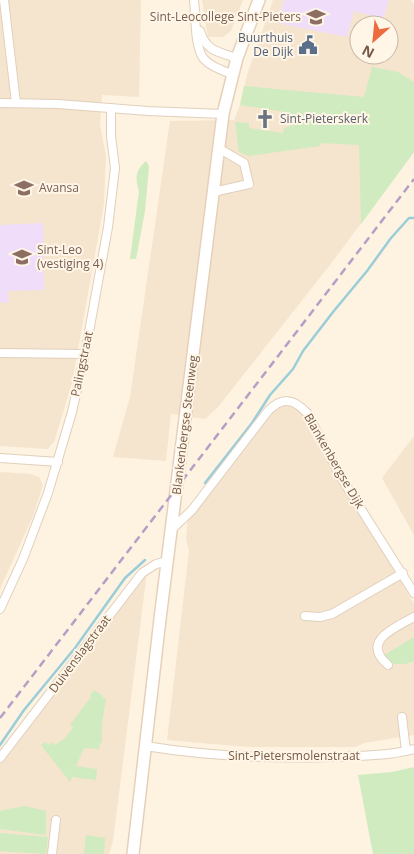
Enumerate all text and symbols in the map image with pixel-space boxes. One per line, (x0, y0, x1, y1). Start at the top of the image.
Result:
school or university icon: Sint-Leocollege Sint-Pieters (305, 6, 327, 28)
place label: Sint-Leocollege Sint-Pieters (150, 8, 301, 25)
north arrow (349, 15, 399, 65)
place label: Buurthuis De Dijk (238, 29, 294, 60)
public building icon: Buurthuis De Dijk (297, 34, 319, 56)
text: N (358, 41, 377, 63)
church icon: Sint-Pieterskerk (254, 108, 276, 130)
place label: Sint-Pieterskerk (280, 110, 369, 127)
school or university icon: Avansa (13, 177, 35, 199)
place label: Avansa (39, 179, 79, 196)
place label: Sint-Leo (vestiging 4) (37, 241, 104, 272)
school or university icon: Sint-Leo (vestiging 4) (11, 246, 33, 268)
street label: Palingstraat (66, 330, 97, 398)
street label: Blankenbergse Steenweg (168, 354, 202, 496)
street label: Blankenbergse Dijk (300, 410, 369, 512)
street label: Duivenslagstraat (45, 611, 115, 696)
street label: Sint-Pietersmolenstraat (228, 747, 360, 764)

